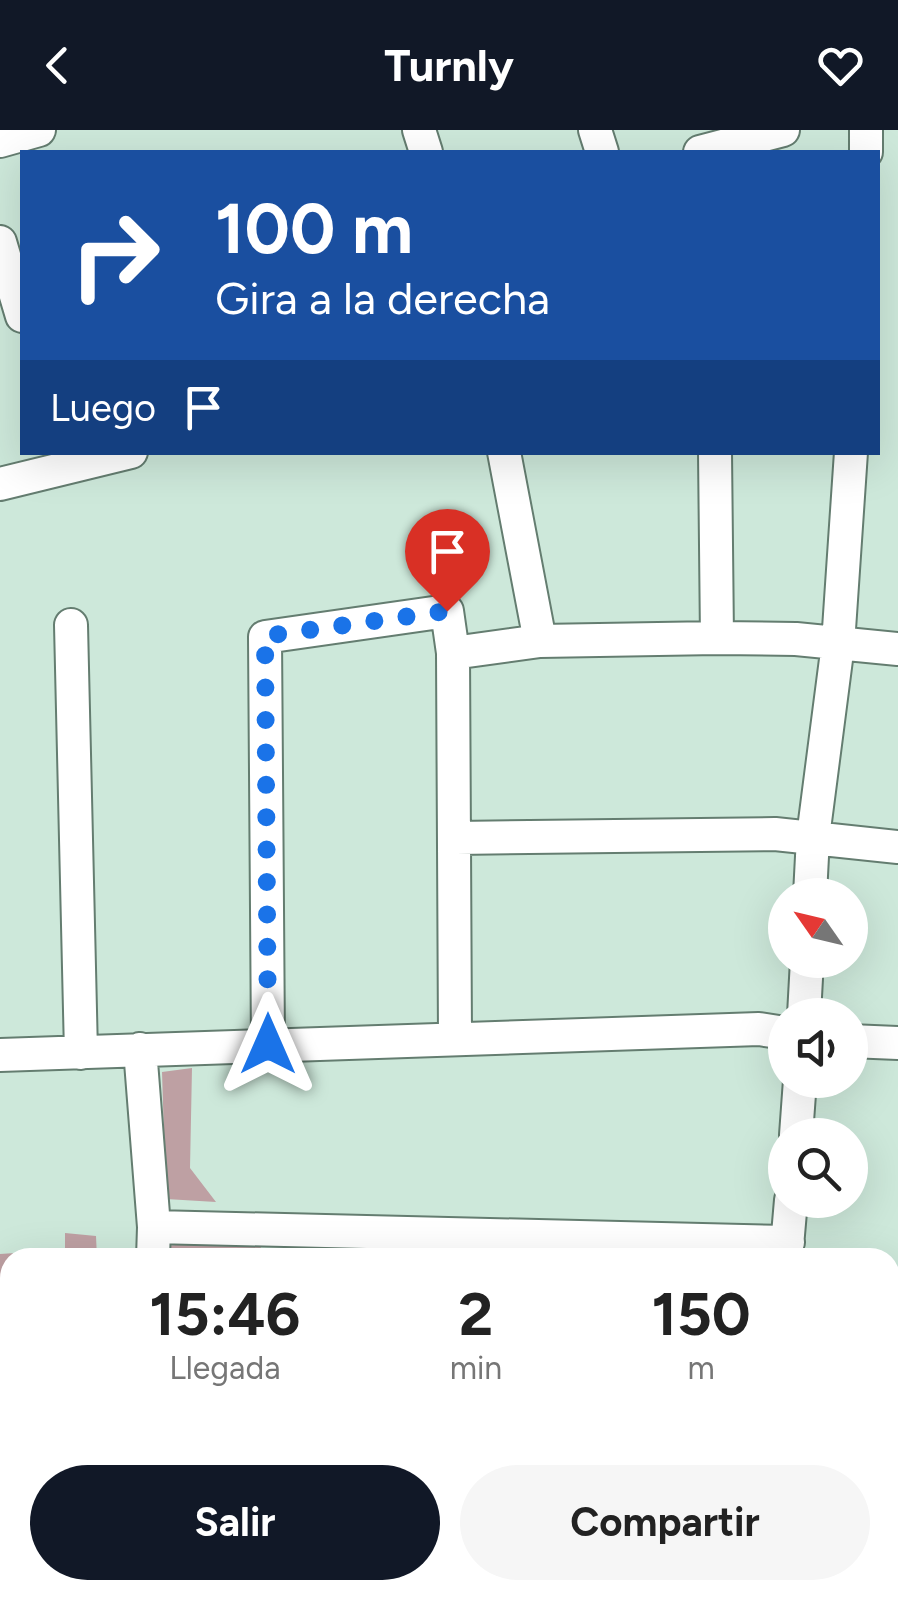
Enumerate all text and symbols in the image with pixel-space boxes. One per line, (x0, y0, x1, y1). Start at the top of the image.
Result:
icon: back (30, 38, 85, 93)
text: Turnly (384, 38, 514, 92)
icon: heart (813, 38, 868, 93)
text: 100 m (215, 186, 413, 271)
icon: right (50, 190, 180, 320)
text: Gira a la derecha (215, 271, 550, 325)
icon: arrive (176, 380, 231, 435)
text: Luego (50, 385, 156, 431)
pin (405, 509, 490, 612)
icon: arrive (420, 524, 475, 579)
north arrow (768, 878, 868, 978)
map controls (768, 878, 868, 1218)
position arrow (216, 992, 320, 1096)
button: sound (768, 998, 868, 1098)
button: search (768, 1118, 868, 1218)
text: 15:46 (149, 1278, 300, 1350)
text: 2 (459, 1278, 493, 1350)
text: 150 (652, 1278, 751, 1350)
text: Llegada (169, 1349, 281, 1387)
text: min (450, 1349, 502, 1387)
text: m (687, 1349, 715, 1387)
button: Salir (30, 1465, 440, 1580)
button: Compartir (460, 1465, 870, 1580)

